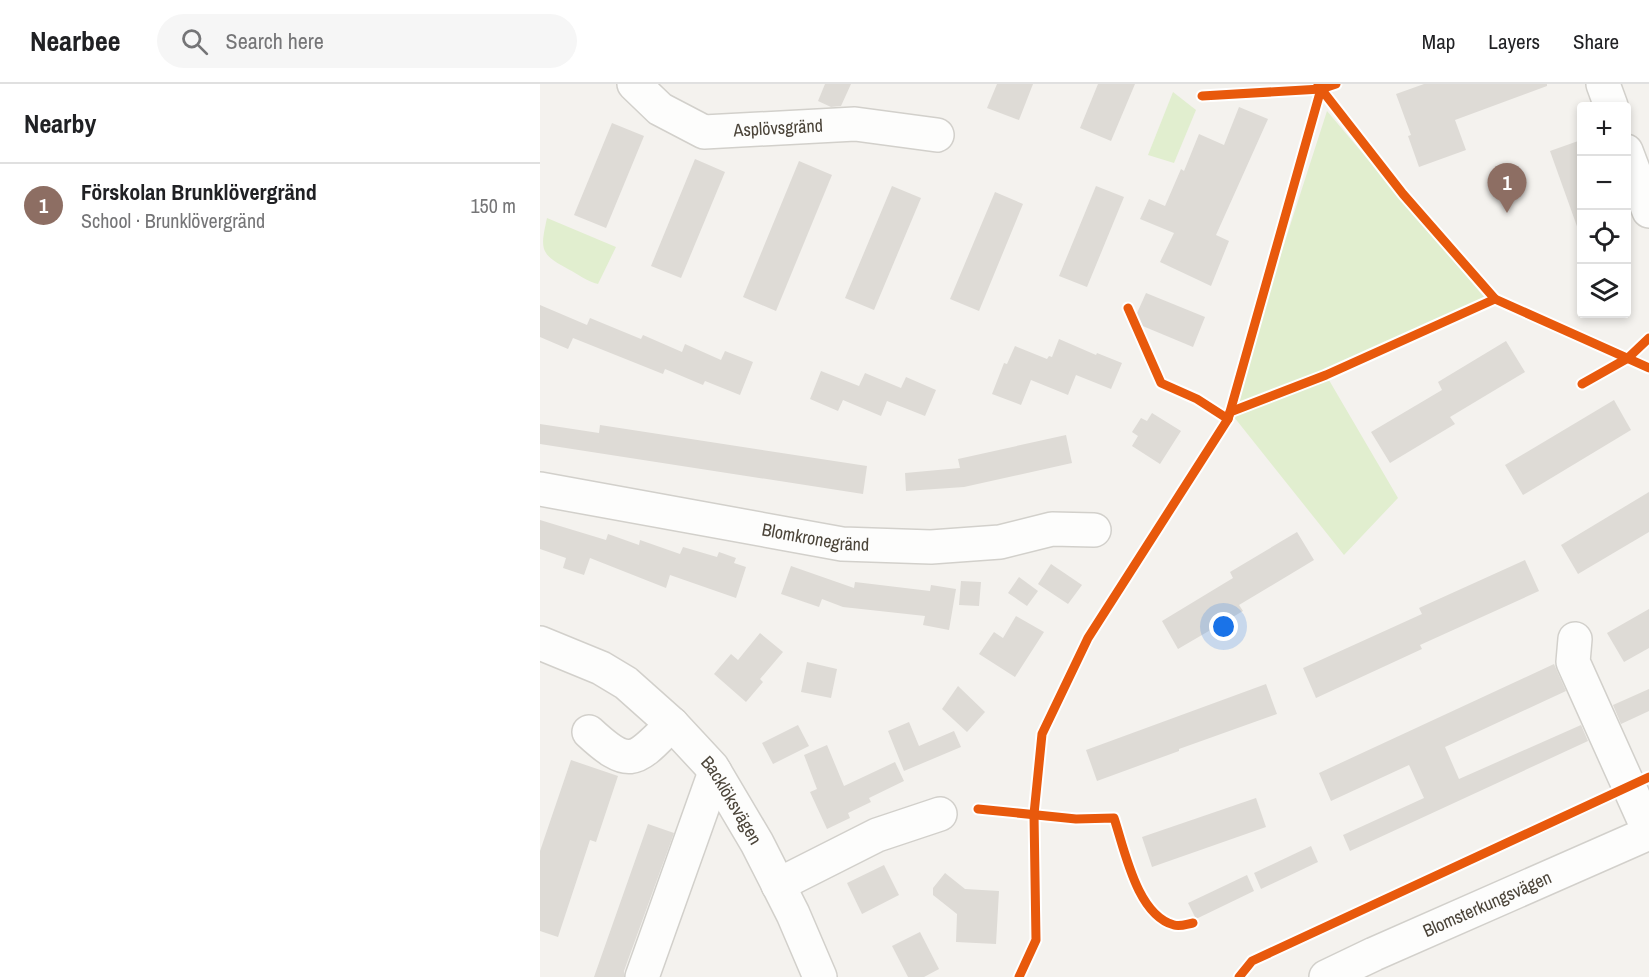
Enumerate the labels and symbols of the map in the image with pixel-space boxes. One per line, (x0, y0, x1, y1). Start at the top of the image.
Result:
street label: Asplövsgränd (732, 113, 824, 142)
pin: 1 (1488, 164, 1526, 213)
street label: Blomkronegränd (760, 517, 870, 557)
your location (1209, 612, 1238, 641)
street label: Backlöksvägen (696, 750, 768, 849)
street label: Blomsterkungsvägen (1419, 864, 1555, 943)

